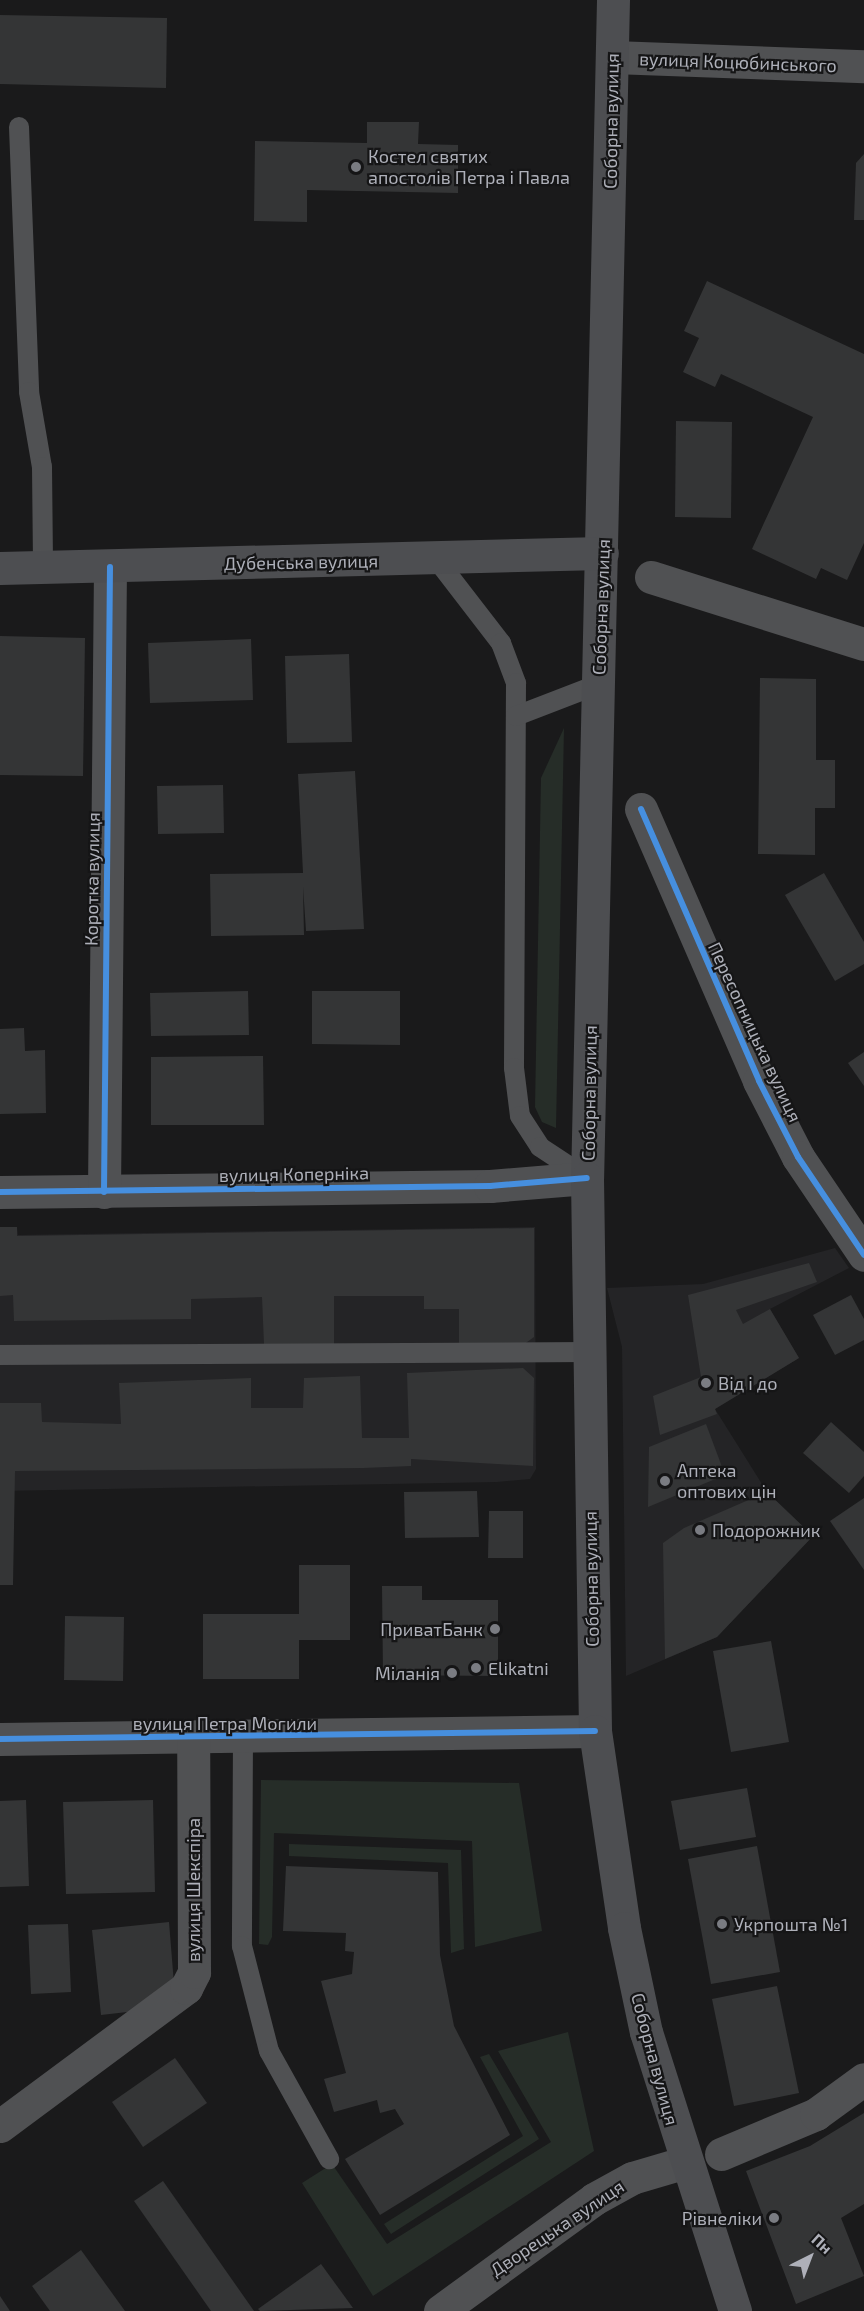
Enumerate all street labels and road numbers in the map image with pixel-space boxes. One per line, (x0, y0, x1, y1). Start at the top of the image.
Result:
street label: вулиця Коцюбинського (639, 48, 837, 76)
street label: Соборна вулиця (599, 53, 623, 189)
street label: Соборна вулиця (588, 539, 614, 675)
street label: Дубенська вулиця (224, 550, 378, 574)
street label: Коротка вулиця (80, 812, 104, 946)
street label: Пересопницька вулиця (704, 939, 806, 1125)
street label: Соборна вулиця (577, 1025, 601, 1161)
street label: вулиця Коперніка (219, 1162, 369, 1186)
street label: Соборна вулиця (579, 1511, 603, 1647)
street label: вулиця Петра Могили (133, 1712, 317, 1734)
street label: вулиця Шекспіра (182, 1818, 204, 1962)
street label: Соборна вулиця (627, 1991, 683, 2127)
street label: Дворецька вулиця (486, 2175, 628, 2281)

